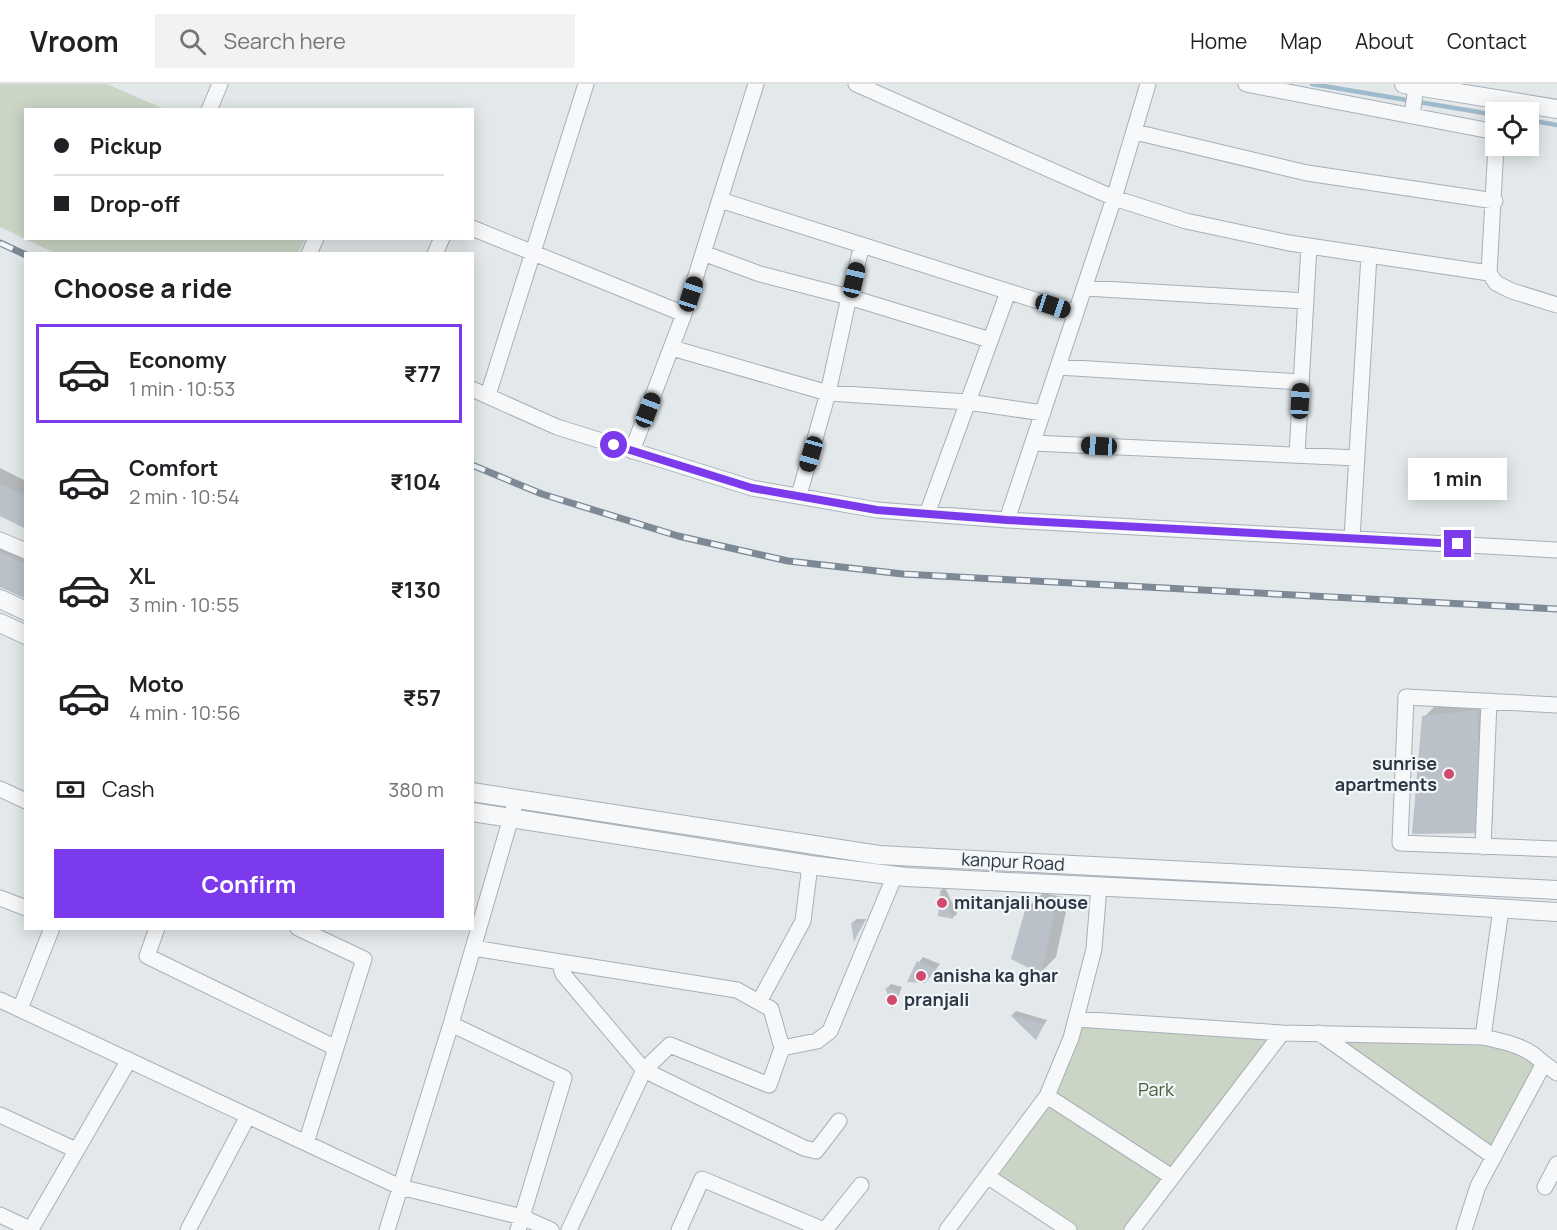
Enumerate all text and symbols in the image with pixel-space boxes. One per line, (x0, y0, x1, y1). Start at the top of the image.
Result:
search box (155, 14, 575, 68)
text: Vroom (30, 22, 119, 60)
icon: search (176, 25, 209, 58)
text: Search here (224, 26, 346, 56)
text: Home (1190, 27, 1247, 55)
text: Map (1280, 27, 1322, 55)
text: About (1355, 27, 1414, 55)
text: Contact (1447, 27, 1527, 55)
map controls (1485, 102, 1539, 156)
button: locate (1485, 102, 1539, 156)
text: Pickup (90, 131, 162, 161)
text: Drop-off (90, 189, 180, 219)
car (841, 260, 867, 300)
text: Choose a ride (54, 269, 232, 306)
car (677, 274, 705, 314)
car (1033, 292, 1073, 320)
text: Economy (129, 345, 227, 375)
icon: car (57, 347, 111, 401)
text: ₹77 (404, 359, 441, 389)
text: 1 min · 10:53 (129, 375, 235, 402)
car (1290, 383, 1310, 419)
car (633, 390, 663, 430)
route start (600, 431, 627, 458)
car (797, 434, 825, 474)
car (1081, 436, 1117, 456)
text: Comfort (129, 453, 218, 483)
icon: car (57, 455, 111, 509)
callout: 1 min (1408, 457, 1508, 499)
text: 1 min (1433, 465, 1482, 492)
text: ₹104 (390, 467, 441, 497)
text: 2 min · 10:54 (129, 483, 240, 510)
route end (1444, 530, 1471, 557)
text: XL (129, 561, 155, 591)
icon: car (57, 563, 111, 617)
text: ₹130 (390, 575, 441, 605)
text: 3 min · 10:55 (129, 591, 239, 618)
text: Moto (129, 669, 184, 699)
icon: car (57, 671, 111, 725)
text: ₹57 (403, 683, 441, 713)
text: 4 min · 10:56 (129, 699, 241, 726)
place label: sunrise apartments (1335, 751, 1437, 796)
marker: sunrise apartments (1442, 767, 1456, 781)
icon: cash (54, 773, 87, 806)
text: Cash (102, 774, 155, 804)
text: 380 m (388, 776, 444, 803)
street label: kanpur Road (961, 846, 1065, 876)
button: Confirm (54, 849, 444, 918)
place label: mitanjali house (954, 890, 1088, 914)
marker: mitanjali house (935, 896, 949, 910)
place label: anisha ka ghar (933, 963, 1058, 987)
marker: anisha ka ghar (914, 969, 928, 983)
place label: pranjali (904, 987, 969, 1011)
marker: pranjali (885, 993, 899, 1007)
park label: Park (1138, 1077, 1175, 1101)

